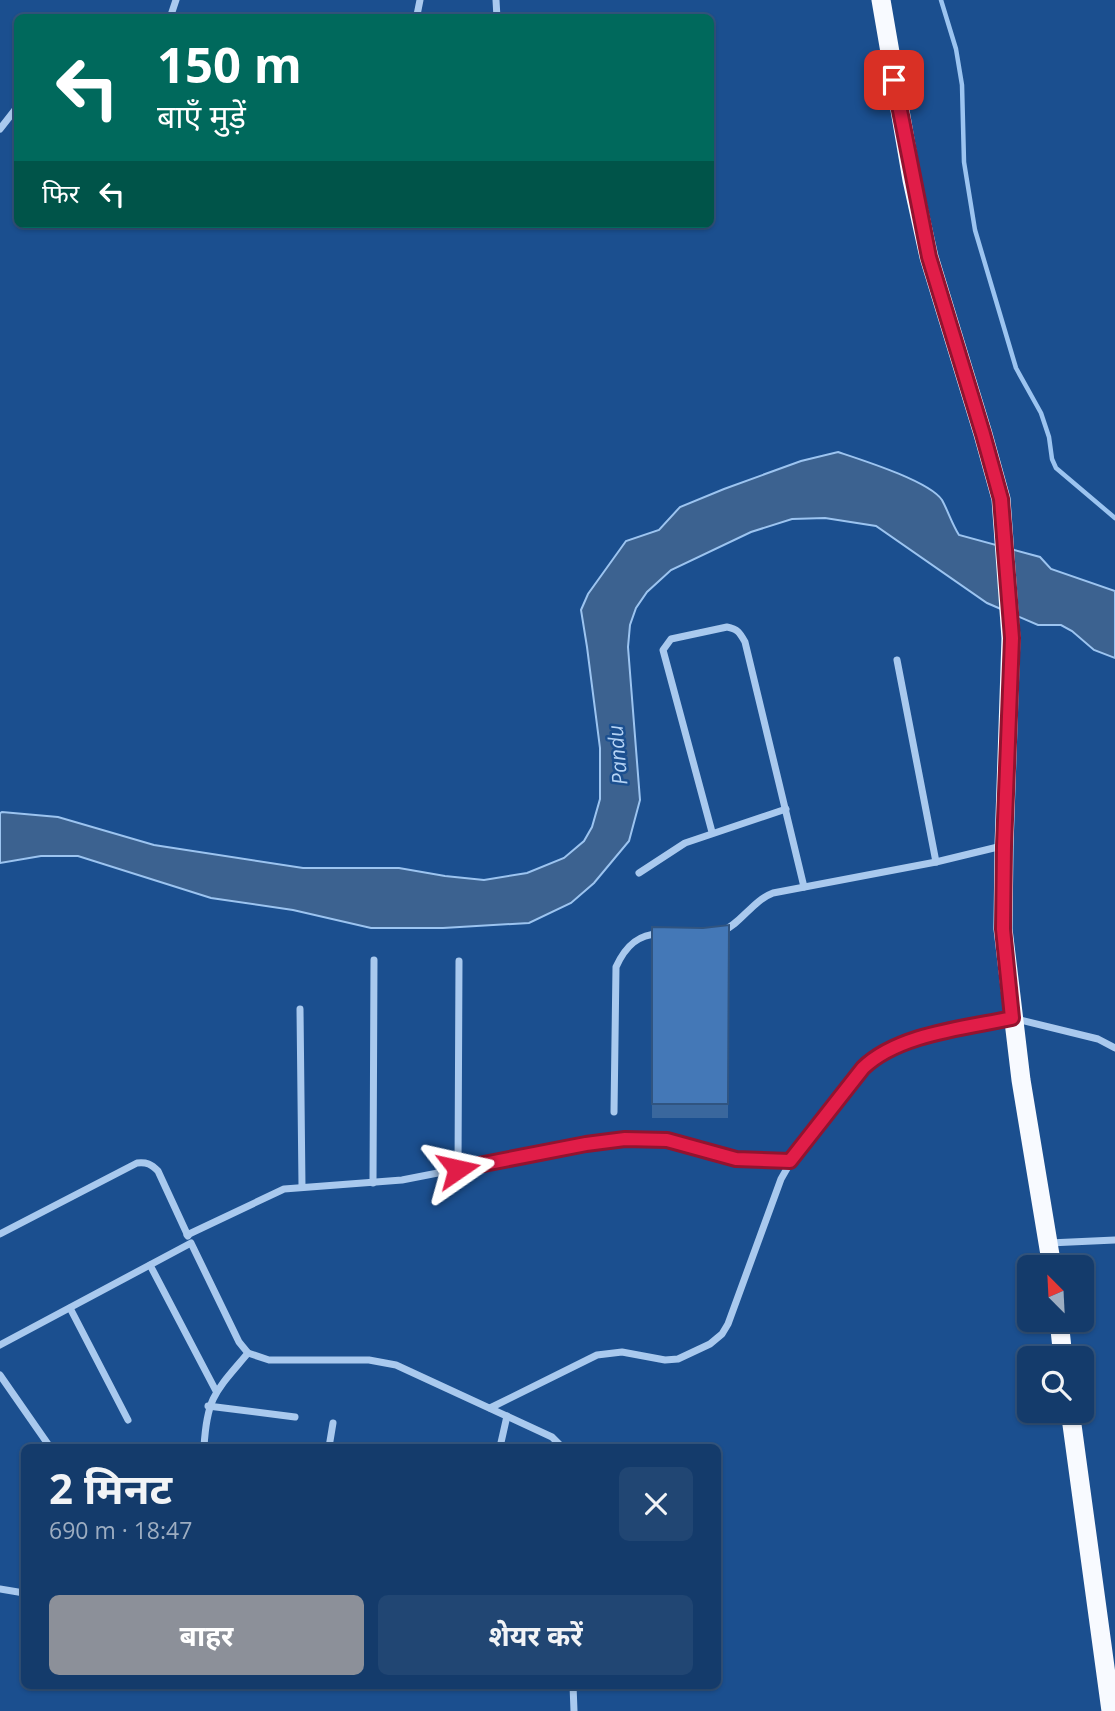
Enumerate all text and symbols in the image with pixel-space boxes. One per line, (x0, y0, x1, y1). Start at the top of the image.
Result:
text: 150 m (157, 31, 302, 97)
icon: left (42, 42, 133, 133)
pin (864, 50, 924, 110)
icon: arrive (875, 61, 913, 99)
text: बाएँ मुड़ें (157, 94, 246, 137)
text: फिर (42, 175, 79, 211)
icon: left (93, 175, 131, 213)
water label: Pandu (600, 724, 634, 786)
position arrow (421, 1132, 495, 1206)
north arrow (1017, 1255, 1094, 1332)
map controls (1017, 1255, 1094, 1423)
button: search (1017, 1346, 1094, 1423)
text: 2 मिनट (49, 1459, 172, 1516)
button: close (619, 1467, 693, 1541)
text: 690 m · 18:47 (49, 1514, 192, 1546)
button: बाहर (49, 1595, 364, 1675)
button: शेयर करें (378, 1595, 693, 1675)

